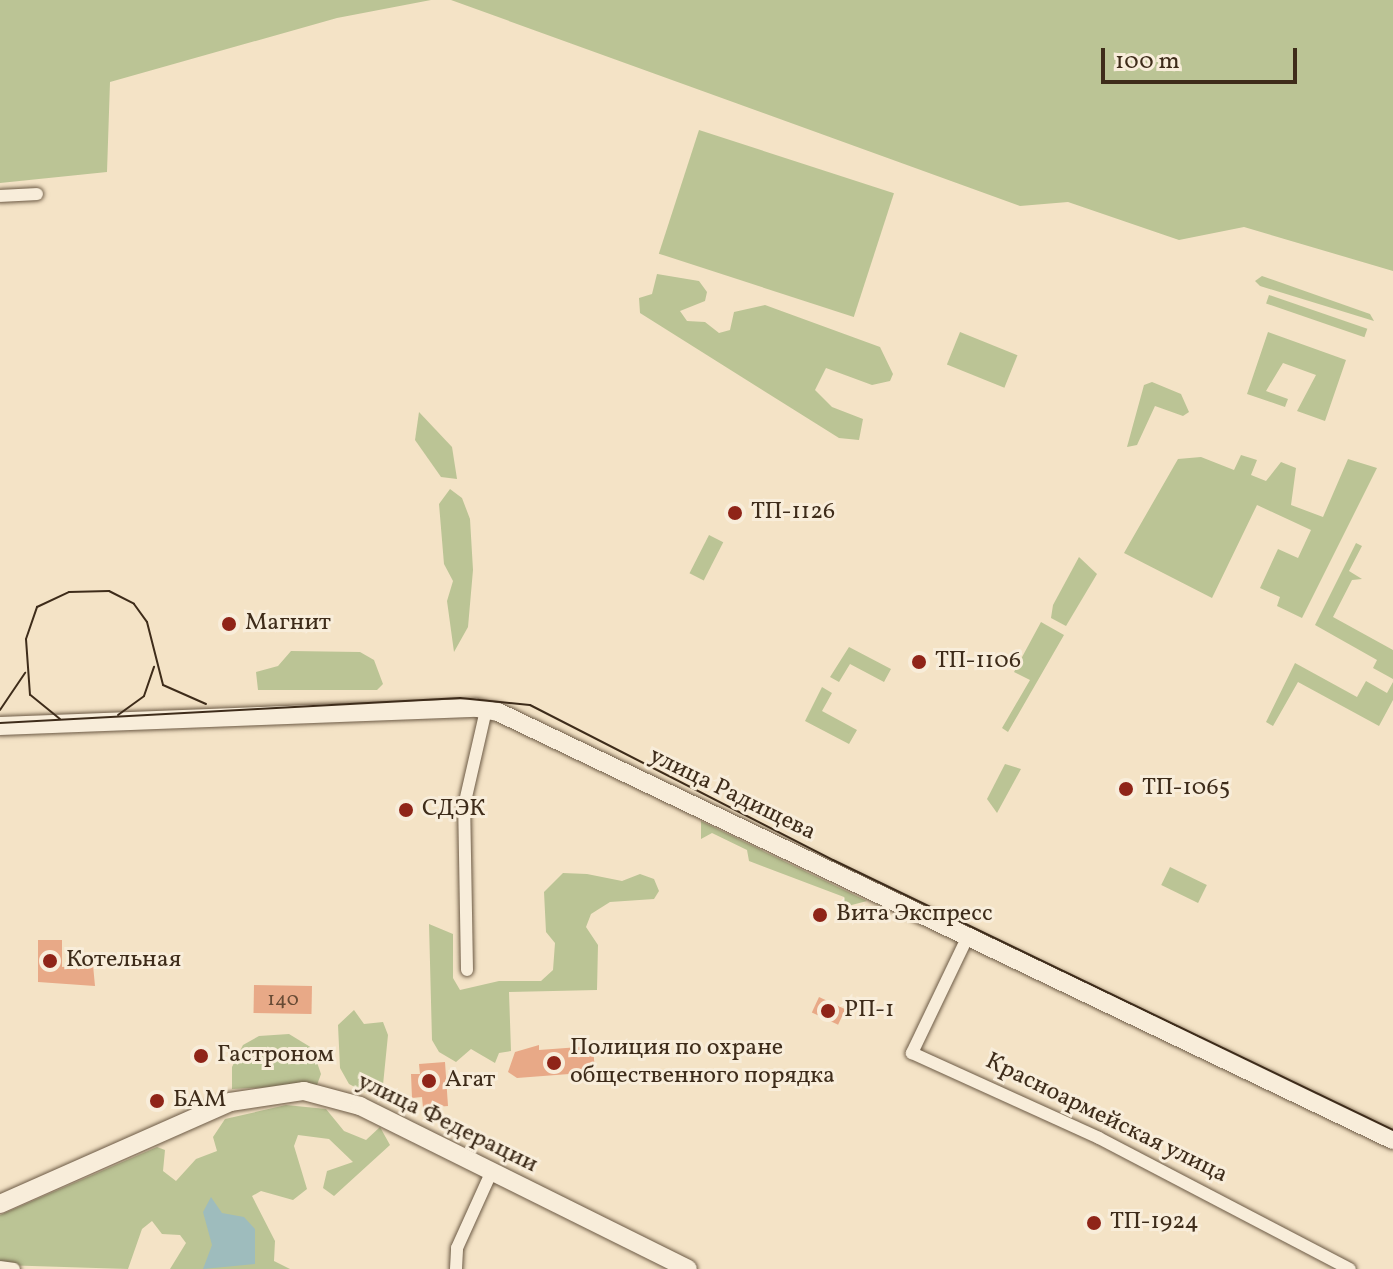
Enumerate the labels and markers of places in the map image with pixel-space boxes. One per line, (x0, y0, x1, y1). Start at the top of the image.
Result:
place label: ТП-1126 (751, 499, 835, 527)
marker: ТП-1126 (726, 504, 744, 522)
place label: Магнит (245, 610, 331, 638)
marker: Магнит (220, 615, 238, 633)
place label: ТП-1106 (935, 648, 1021, 676)
marker: ТП-1106 (910, 653, 928, 671)
place label: ТП-1065 (1142, 775, 1230, 803)
marker: ТП-1065 (1117, 780, 1135, 798)
place label: СДЭК (422, 796, 486, 824)
marker: СДЭК (397, 801, 415, 819)
place label: Вита Экспресс (836, 901, 993, 929)
marker: Вита Экспресс (811, 906, 829, 924)
place label: Котельная (66, 947, 181, 975)
marker: Котельная (41, 952, 59, 970)
place label: РП-1 (844, 997, 894, 1025)
marker: РП-1 (819, 1002, 837, 1020)
place label: Полиция по охране общественного порядка (570, 1035, 835, 1091)
place label: Гастроном (217, 1042, 334, 1070)
marker: Гастроном (192, 1047, 210, 1065)
marker: Полиция по охране общественного порядка (545, 1054, 563, 1072)
place label: Агат (445, 1067, 495, 1095)
marker: Агат (420, 1072, 438, 1090)
place label: БАМ (173, 1087, 226, 1115)
marker: БАМ (148, 1092, 166, 1110)
place label: ТП-1924 (1110, 1209, 1199, 1237)
marker: ТП-1924 (1085, 1214, 1103, 1232)

